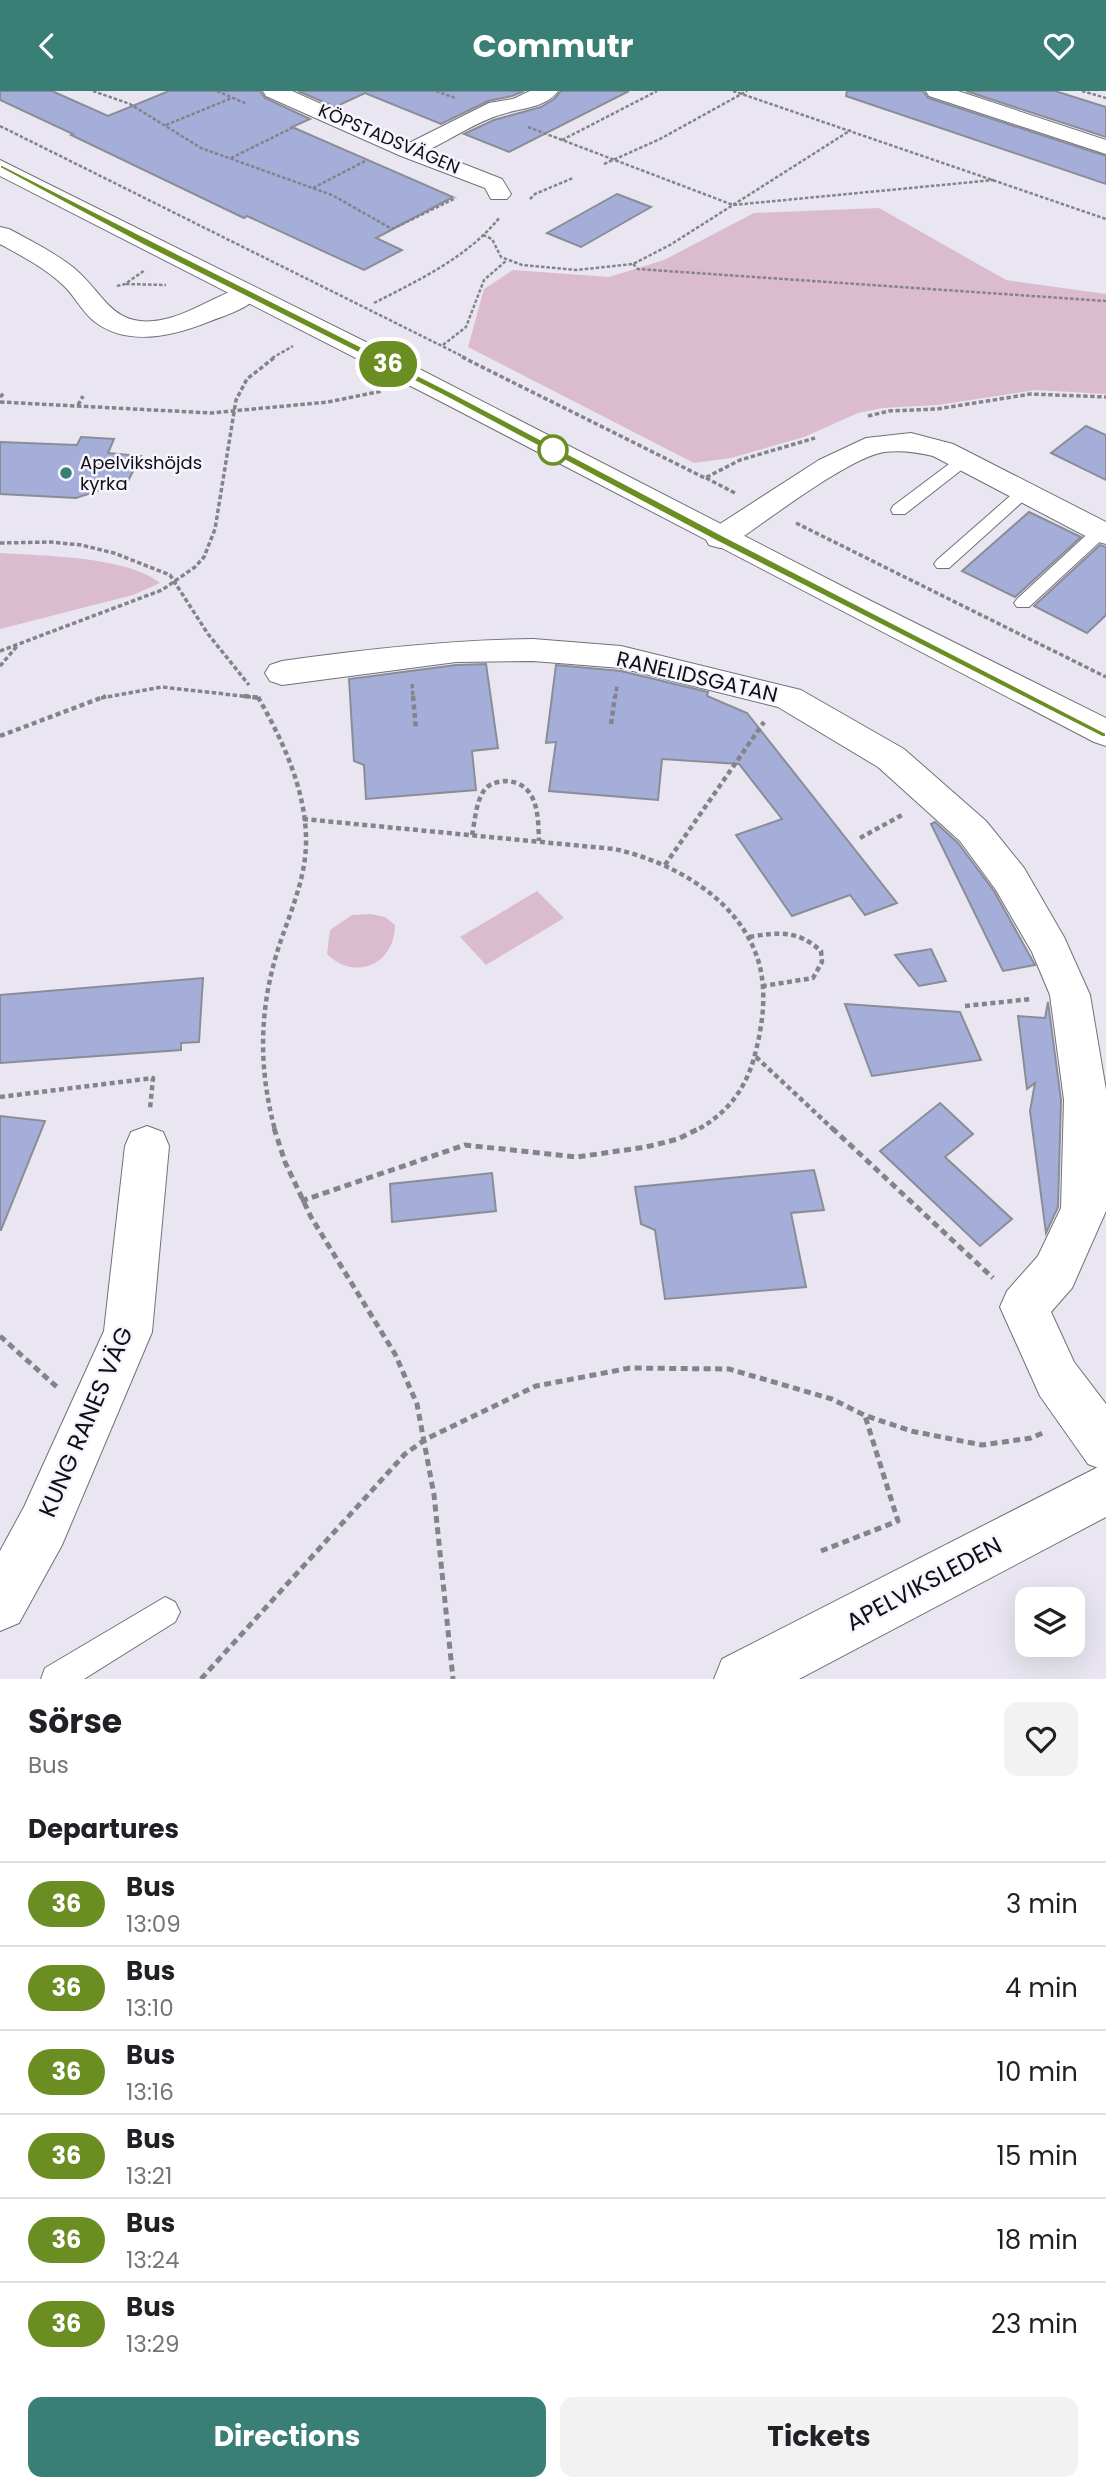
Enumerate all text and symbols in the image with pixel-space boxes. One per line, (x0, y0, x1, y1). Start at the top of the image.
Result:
text: Commutr (473, 23, 633, 68)
icon: back (28, 27, 66, 65)
icon: heart (1040, 27, 1078, 65)
street label: KÖPSTADSVÄGEN (315, 97, 464, 180)
line badge: 36 (356, 341, 420, 387)
text: 36 (373, 347, 403, 380)
unlabelled marker (538, 435, 568, 465)
place label: Apelvikshöjds kyrka (80, 450, 202, 496)
marker: Apelvikshöjds kyrka (58, 465, 74, 481)
street label: RANELIDSGATAN (614, 644, 781, 709)
street label: KUNG RANES VÄG (30, 1321, 141, 1522)
street label: APELVIKSLEDEN (840, 1529, 1008, 1639)
map controls (1015, 1587, 1085, 1657)
button: layers (1015, 1587, 1085, 1657)
text: Sörse (28, 1698, 122, 1745)
button: heart (1004, 1702, 1078, 1776)
text: Bus (28, 1749, 69, 1781)
text: Departures (28, 1811, 179, 1847)
text: Bus (126, 1869, 175, 1905)
text: 3 min (1006, 1886, 1078, 1922)
text: 36 (52, 1887, 81, 1920)
text: 13:09 (126, 1908, 181, 1940)
text: Bus (126, 1953, 175, 1989)
text: 4 min (1005, 1970, 1078, 2006)
text: 36 (52, 1971, 81, 2004)
text: 13:10 (126, 1992, 174, 2024)
text: Bus (126, 2037, 175, 2073)
text: 10 min (997, 2054, 1078, 2090)
text: 36 (52, 2055, 81, 2088)
text: 13:16 (126, 2076, 174, 2108)
text: Bus (126, 2121, 175, 2157)
text: 15 min (997, 2138, 1078, 2174)
text: 36 (52, 2139, 81, 2172)
text: 13:21 (126, 2160, 172, 2192)
text: Bus (126, 2205, 175, 2241)
text: 18 min (997, 2222, 1078, 2258)
text: 36 (52, 2223, 81, 2256)
text: 13:24 (126, 2244, 180, 2276)
text: Bus (126, 2289, 175, 2325)
text: 23 min (991, 2306, 1078, 2342)
text: 36 (52, 2307, 81, 2340)
text: 13:29 (126, 2328, 180, 2360)
button: Directions (28, 2397, 546, 2477)
button: Tickets (560, 2397, 1078, 2477)

